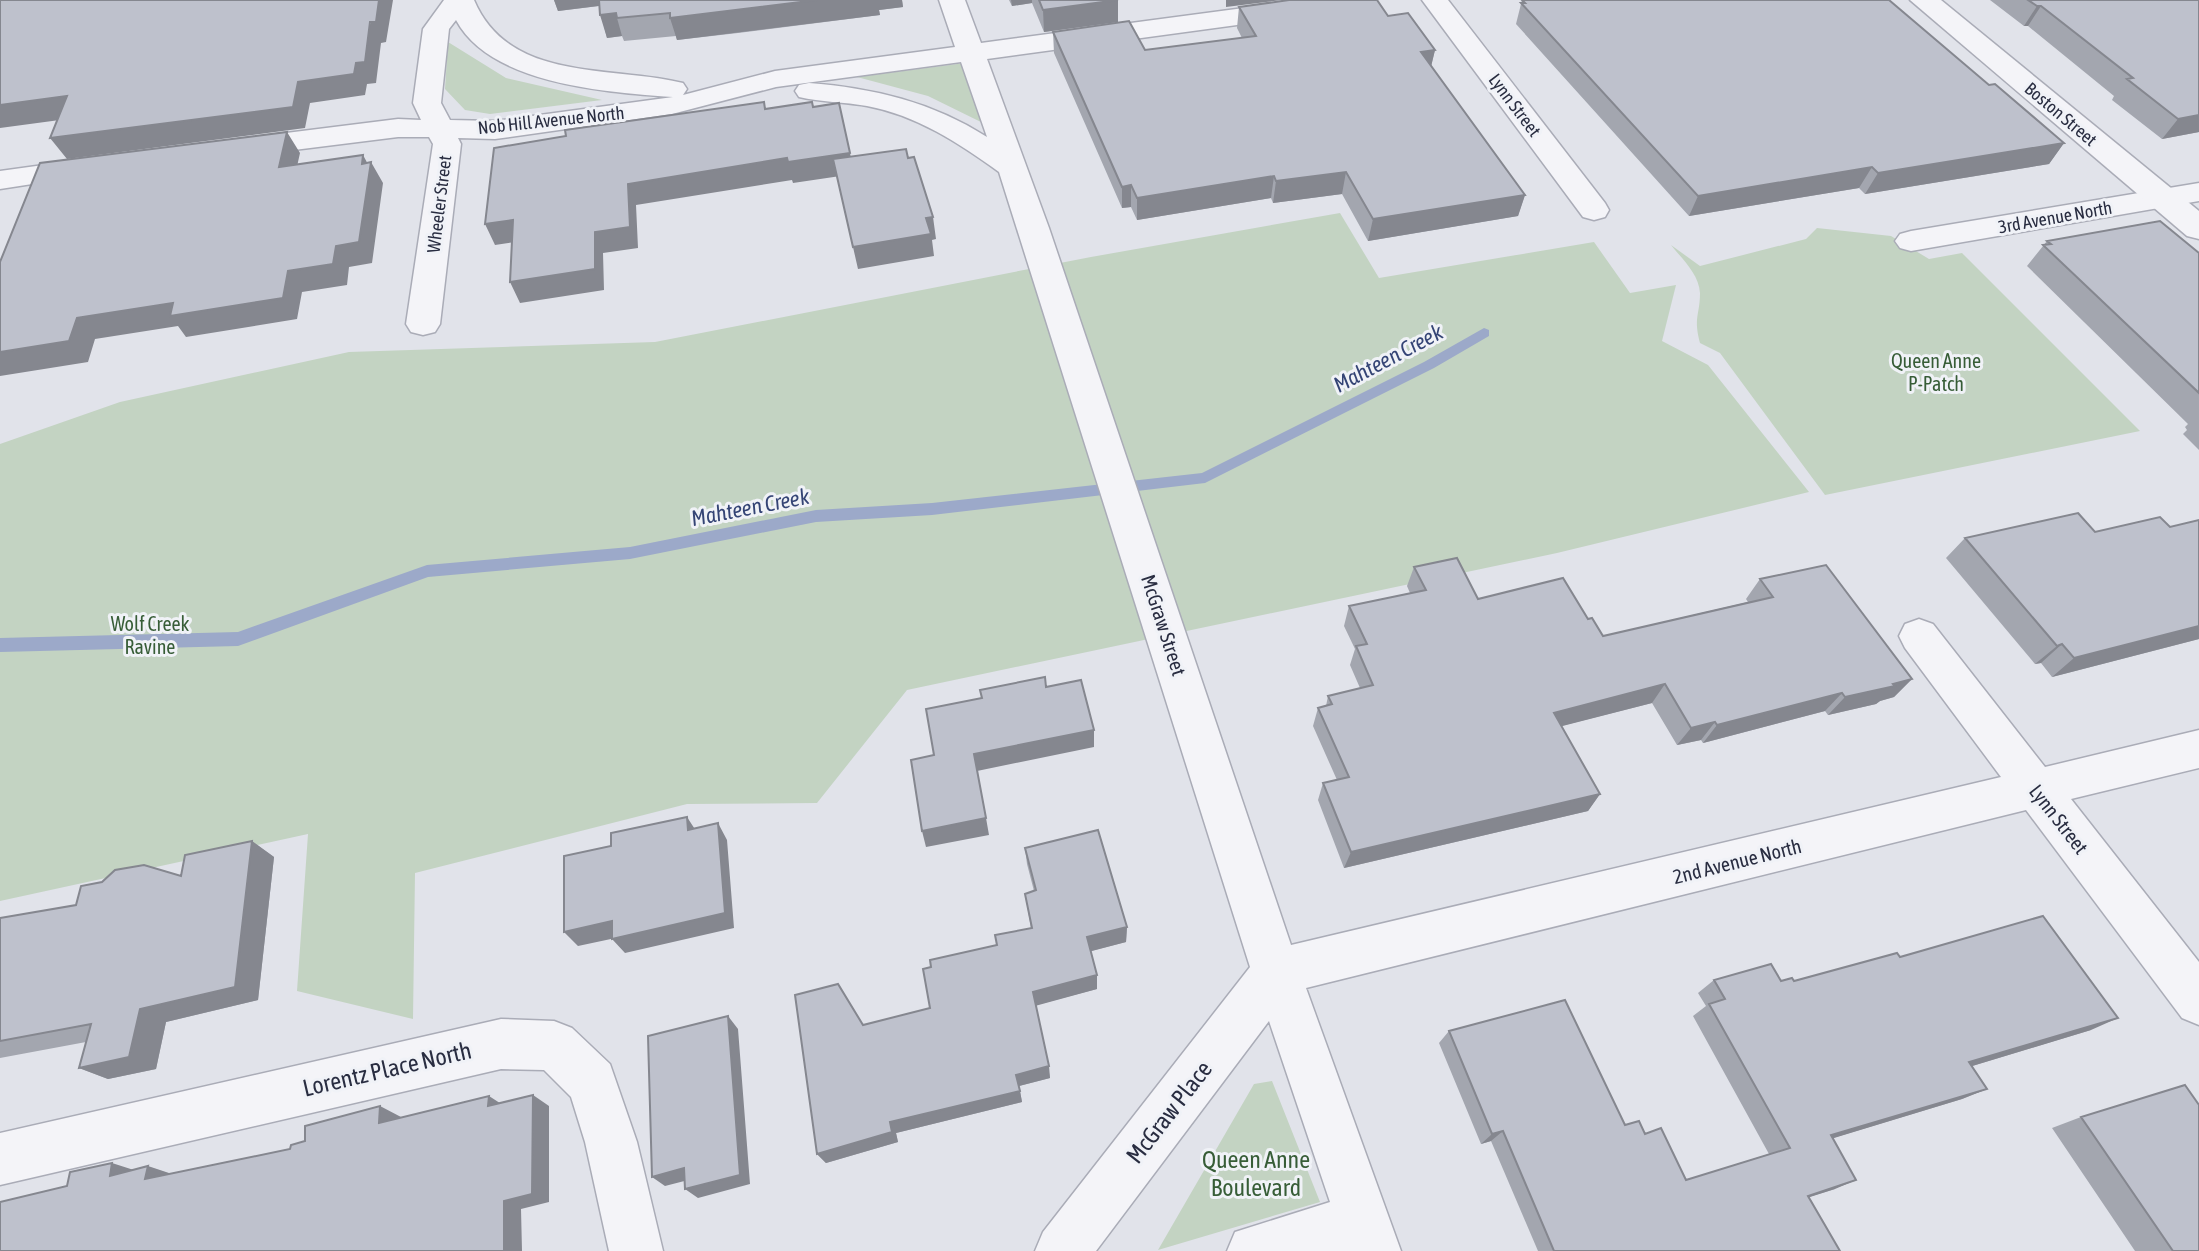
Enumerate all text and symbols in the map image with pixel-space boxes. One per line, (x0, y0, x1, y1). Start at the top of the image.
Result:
street label: Lynn Street (1485, 69, 1545, 141)
street label: Boston Street (2021, 78, 2101, 150)
street label: Nob Hill Avenue North (477, 102, 625, 138)
street label: Wheeler Street (423, 154, 455, 254)
street label: 3rd Avenue North (1996, 197, 2114, 237)
water label: Mahteen Creek (1329, 318, 1447, 398)
park label: Queen Anne P-Patch (1891, 349, 1981, 395)
water label: Mahteen Creek (689, 483, 812, 531)
street label: McGraw Street (1137, 572, 1191, 679)
park label: Wolf Creek Ravine (111, 612, 190, 658)
street label: Lynn Street (2025, 780, 2093, 858)
street label: 2nd Avenue North (1670, 834, 1804, 888)
street label: Lorentz Place North (300, 1036, 474, 1102)
street label: McGraw Place (1121, 1056, 1217, 1168)
park label: Queen Anne Boulevard (1202, 1146, 1310, 1201)

